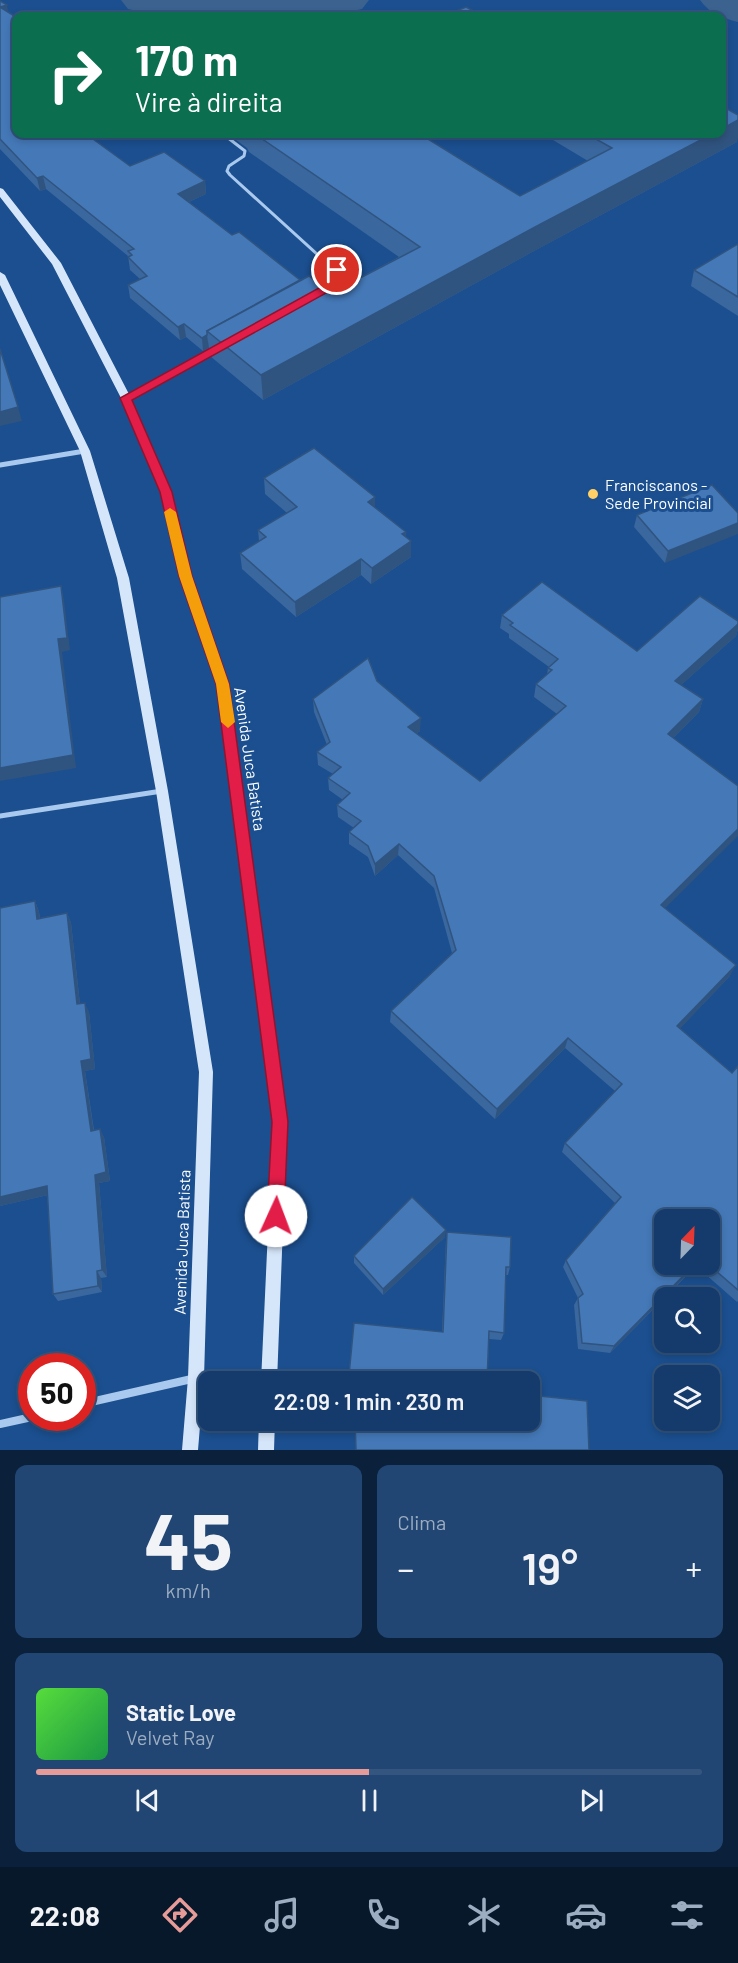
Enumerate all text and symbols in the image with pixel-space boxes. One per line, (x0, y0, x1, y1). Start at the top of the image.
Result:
text: 170 m (135, 34, 238, 84)
icon: right (36, 36, 114, 114)
text: Vire à direita (135, 85, 283, 117)
pin (311, 244, 362, 295)
icon: arrive (320, 253, 353, 286)
place label: Franciscanos - Sede Provincial (605, 475, 711, 512)
marker: Franciscanos - Sede Provincial (586, 487, 600, 501)
street label: Avenida Juca Batista (231, 686, 270, 832)
street label: Avenida Juca Batista (169, 1169, 194, 1315)
position arrow (244, 1184, 308, 1248)
north arrow (654, 1209, 720, 1275)
map controls (654, 1209, 720, 1431)
button: search (654, 1287, 720, 1353)
speed limit sign: 50 (18, 1353, 96, 1431)
button: layers (654, 1365, 720, 1431)
text: 22:09 · 1 min · 230 m (274, 1388, 464, 1414)
text: 45 (144, 1492, 233, 1586)
text: Clima (398, 1510, 446, 1534)
text: 19° (521, 1540, 578, 1594)
text: − (398, 1548, 414, 1588)
text: + (686, 1548, 702, 1588)
text: km/h (166, 1578, 211, 1602)
text: Static Love (126, 1699, 236, 1725)
text: Velvet Ray (126, 1725, 215, 1749)
icon: previous (131, 1784, 164, 1817)
icon: pause (353, 1784, 386, 1817)
icon: next (575, 1784, 608, 1817)
icon: directions (159, 1894, 201, 1936)
icon: music (261, 1894, 303, 1936)
icon: phone (362, 1894, 404, 1936)
icon: climate (463, 1894, 505, 1936)
icon: car (565, 1894, 607, 1936)
icon: filters (666, 1894, 708, 1936)
text: 22:08 (30, 1899, 100, 1931)

